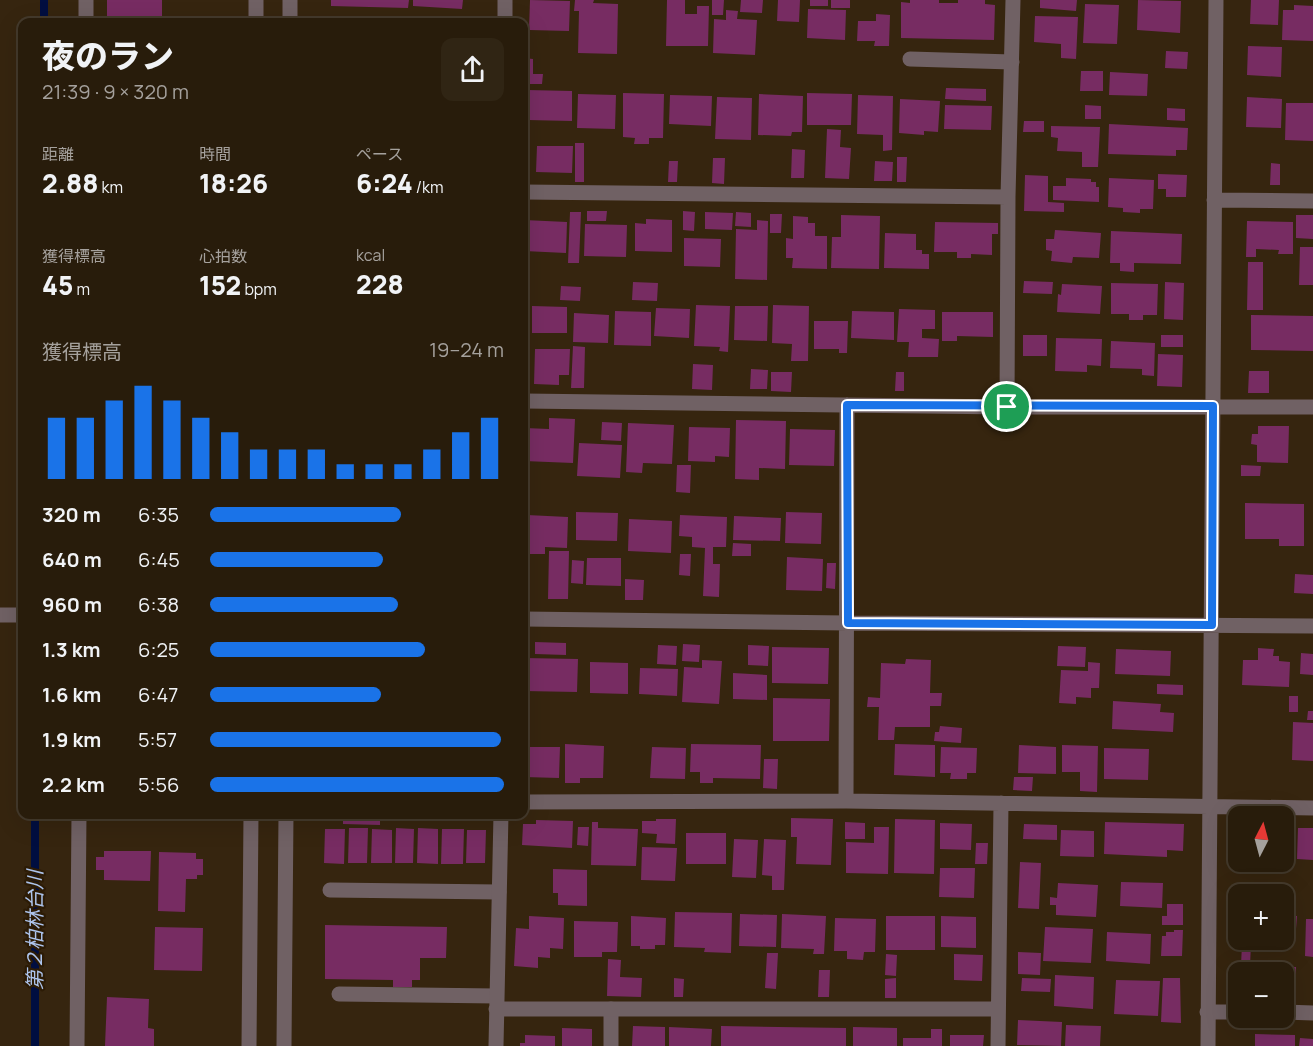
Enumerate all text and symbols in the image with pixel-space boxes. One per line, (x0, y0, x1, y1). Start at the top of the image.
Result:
text: 夜のラン (42, 33, 174, 78)
button: share (441, 38, 504, 101)
text: 21:39 · 9 × 320 m (42, 78, 189, 105)
text: 距離 (42, 143, 74, 165)
text: 時間 (199, 143, 231, 165)
text: ペース (356, 143, 403, 165)
text: 2.88 (42, 165, 98, 201)
text: 18:26 (199, 165, 268, 201)
text: 6:24 (356, 165, 413, 201)
text: km (98, 176, 123, 198)
text: /km (413, 176, 444, 198)
text: kcal (356, 244, 385, 266)
text: 獲得標高 (42, 245, 106, 267)
text: 心拍数 (199, 245, 247, 267)
text: 228 (356, 266, 404, 302)
text: 45 (42, 267, 73, 303)
text: 152 (199, 267, 241, 303)
text: m (73, 278, 90, 300)
text: bpm (241, 278, 277, 300)
text: 19–24 m (429, 336, 504, 363)
text: 獲得標高 (42, 338, 122, 365)
pin (981, 381, 1032, 432)
icon: arrive (990, 390, 1023, 423)
text: 320 m (42, 501, 101, 528)
text: 6:35 (138, 501, 179, 528)
text: 640 m (42, 546, 102, 573)
text: 6:45 (138, 546, 180, 573)
text: 960 m (42, 591, 102, 618)
text: 6:38 (138, 591, 179, 618)
text: 1.3 km (42, 636, 100, 663)
text: 6:25 (138, 636, 179, 663)
text: 1.6 km (42, 681, 101, 708)
text: 6:47 (138, 681, 178, 708)
text: 1.9 km (42, 726, 101, 753)
text: 5:57 (138, 726, 177, 753)
text: 2.2 km (42, 771, 105, 798)
text: 5:56 (138, 771, 180, 798)
north arrow (1228, 806, 1294, 872)
map controls (1228, 806, 1294, 1028)
water label: 第２柏林台川 (21, 868, 48, 990)
button: + (1228, 884, 1294, 950)
button: − (1228, 962, 1294, 1028)

